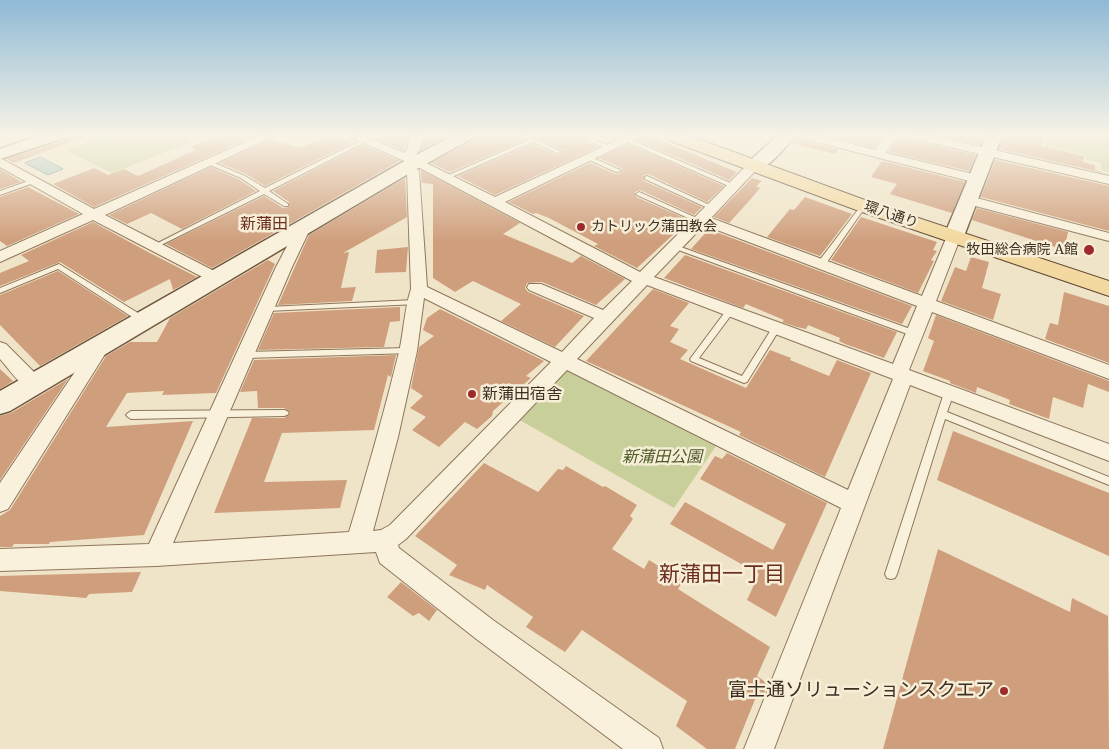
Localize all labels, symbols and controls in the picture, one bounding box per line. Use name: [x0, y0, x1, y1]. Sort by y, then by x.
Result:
street label: 環八通り: [862, 198, 920, 232]
district label: 新蒲田: [240, 214, 288, 234]
place label: カトリック蒲田教会: [591, 219, 717, 235]
marker: カトリック蒲田教会: [575, 221, 587, 233]
place label: 牧田総合病院 A館: [966, 242, 1078, 258]
marker: 牧田総合病院 A館: [1082, 243, 1096, 257]
place label: 新蒲田宿舎: [482, 384, 562, 404]
marker: 新蒲田宿舎: [466, 388, 478, 400]
park label: 新蒲田公園: [622, 447, 702, 467]
district label: 新蒲田一丁目: [659, 562, 785, 588]
place label: 富士通ソリューションスクエア: [728, 680, 994, 702]
marker: 富士通ソリューションスクエア: [998, 685, 1010, 697]

